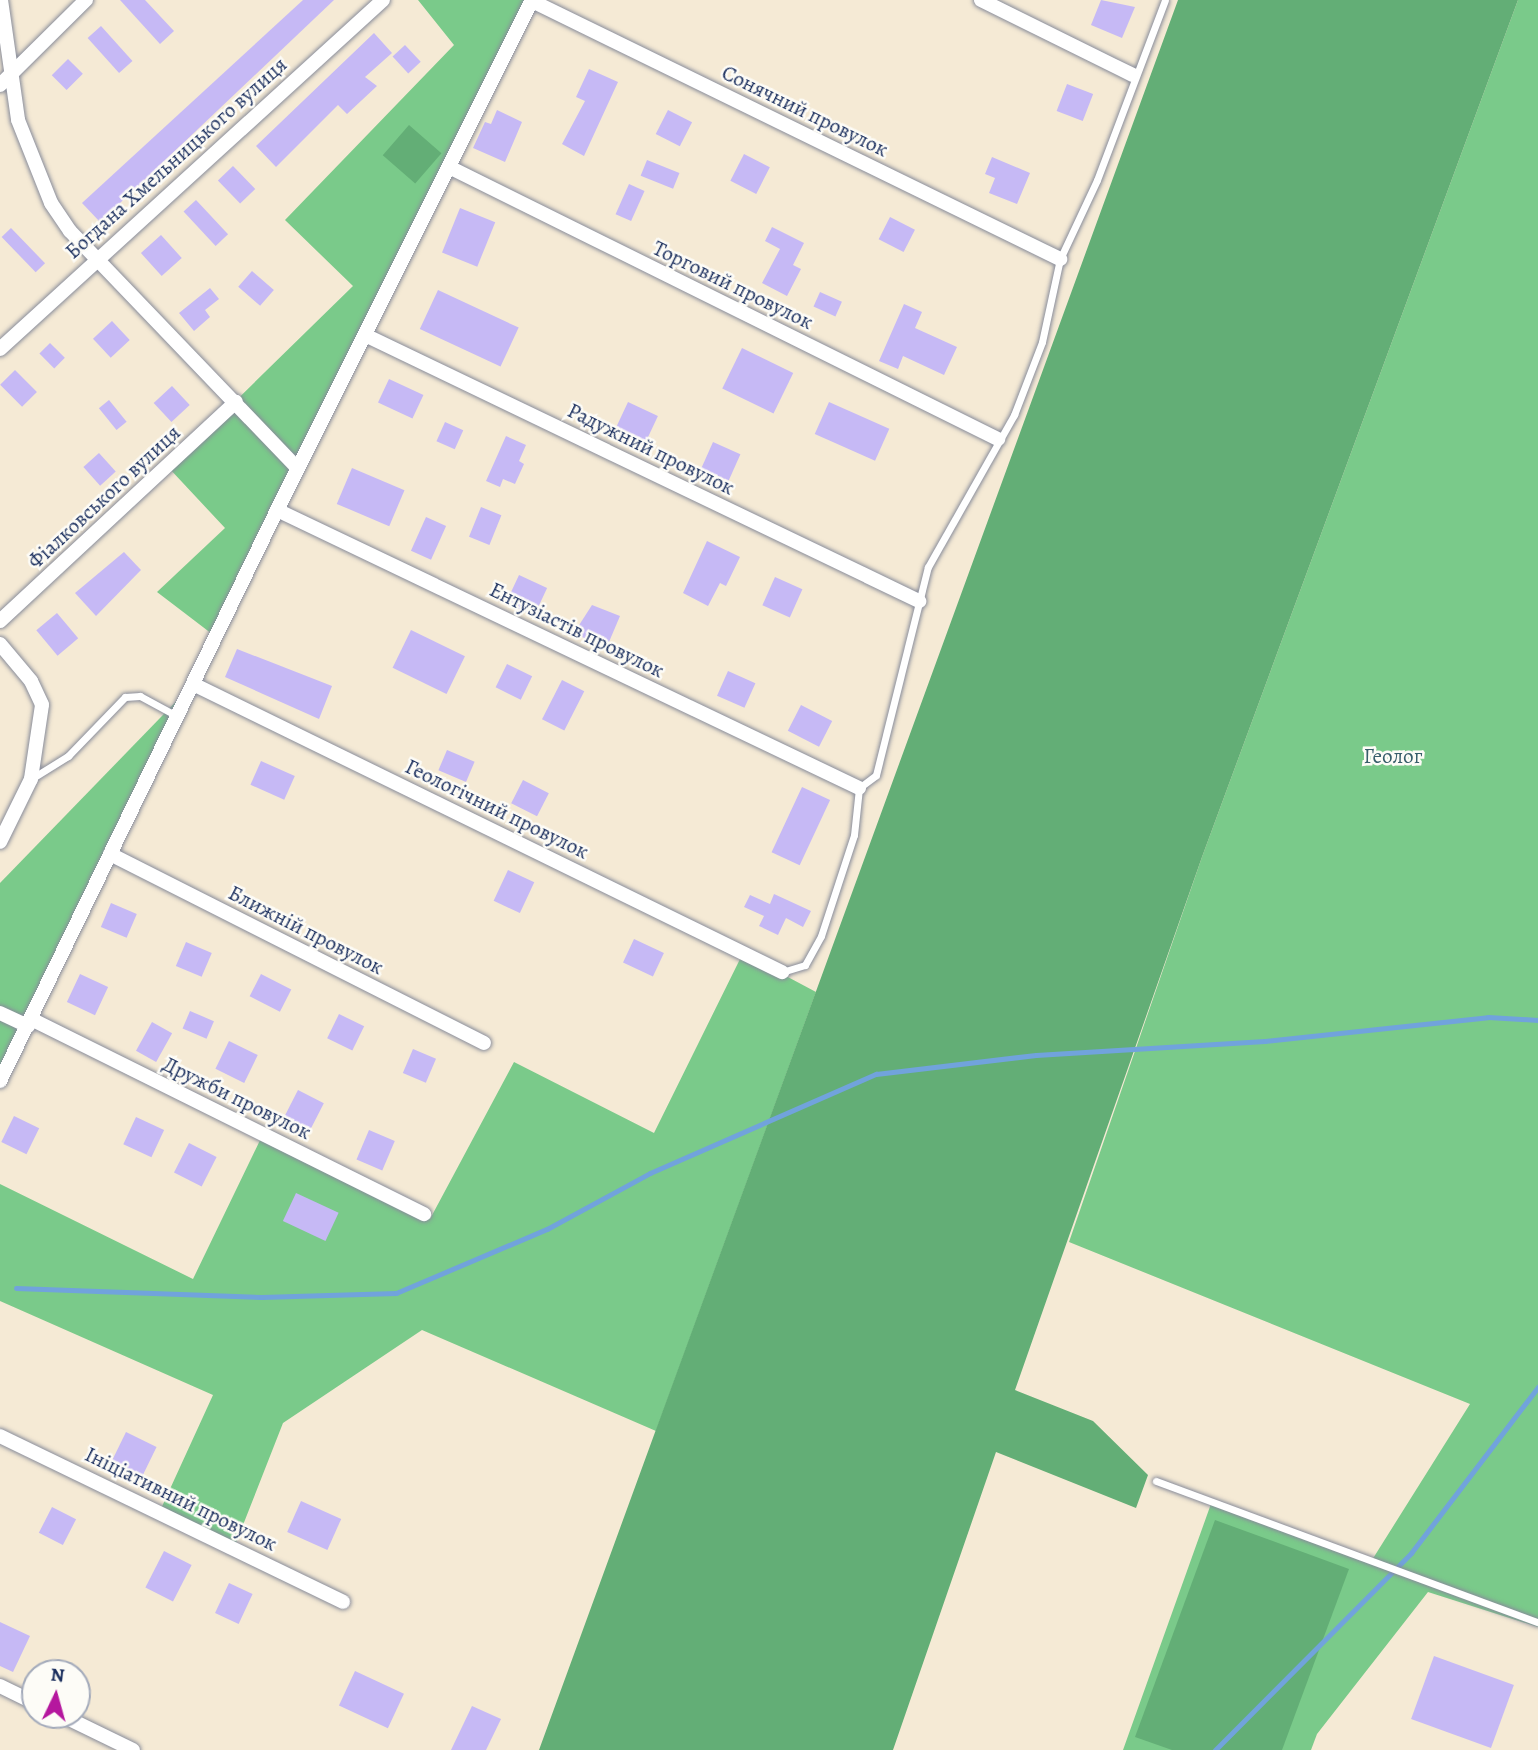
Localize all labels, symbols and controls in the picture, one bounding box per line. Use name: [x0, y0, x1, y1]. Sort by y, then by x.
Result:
street label: Богдана Хмельницького вулиця: [60, 52, 292, 264]
street label: Сонячний провулок: [718, 60, 892, 162]
street label: Торговий провулок: [649, 235, 817, 335]
street label: Радужний провулок: [563, 398, 739, 500]
street label: Фіалковського вулиця: [23, 420, 185, 574]
street label: Ентузіастів провулок: [486, 577, 668, 683]
park label: Геолог: [1364, 743, 1422, 769]
street label: Геологічний провулок: [401, 754, 593, 864]
street label: Ближній провулок: [224, 880, 388, 980]
street label: Дружби провулок: [159, 1051, 315, 1145]
street label: Ініціативний провулок: [81, 1442, 281, 1556]
north arrow: [21, 1659, 91, 1729]
text: N: [50, 1662, 66, 1689]

